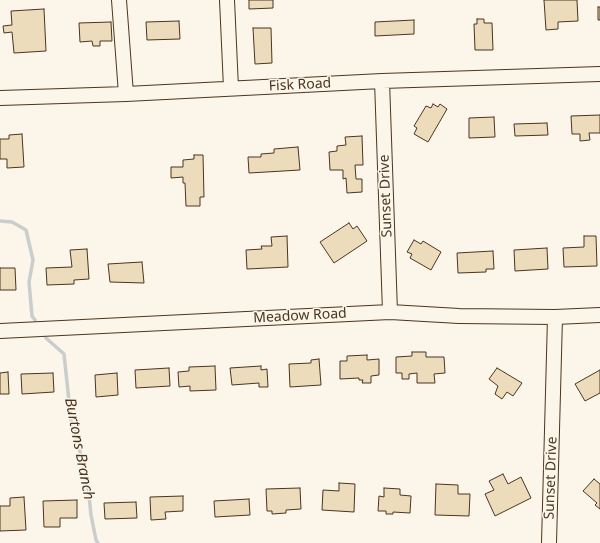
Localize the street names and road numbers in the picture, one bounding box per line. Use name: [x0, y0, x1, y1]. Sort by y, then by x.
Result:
street label: Fisk Road: [268, 75, 332, 95]
street label: Sunset Drive: [376, 154, 396, 238]
street label: Meadow Road: [253, 305, 347, 327]
street label: Sunset Drive: [541, 436, 561, 520]

